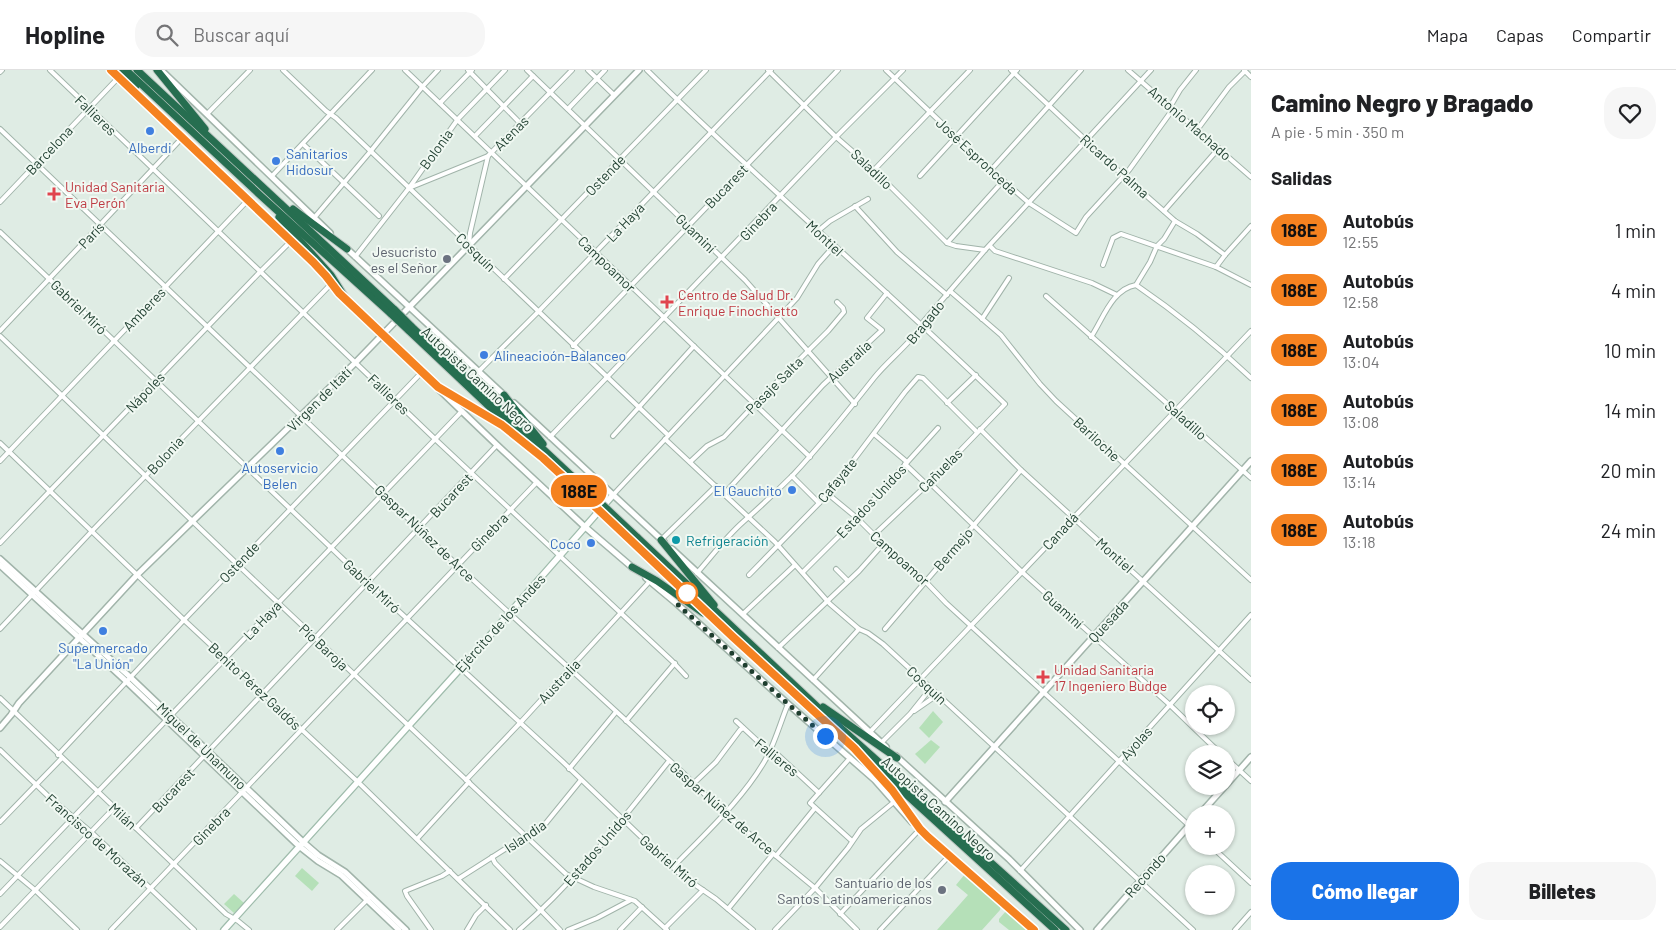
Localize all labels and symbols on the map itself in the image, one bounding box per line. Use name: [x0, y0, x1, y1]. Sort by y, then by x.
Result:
street label: Antonio Machado: [1145, 82, 1235, 164]
street label: Fallieres: [72, 91, 121, 139]
street label: Atenas: [490, 112, 532, 154]
street label: José Espronceda: [933, 114, 1021, 198]
street label: Barcelona: [22, 122, 76, 178]
marker: Alberdi: [144, 125, 156, 137]
street label: Bolonia: [416, 126, 456, 172]
street label: Ricardo Palma: [1077, 131, 1153, 201]
place label: Alberdi: [129, 139, 171, 156]
place label: Sanitarios Hidosur: [286, 145, 348, 178]
street label: Saladillo: [848, 145, 896, 193]
street label: Ostende: [581, 151, 629, 199]
marker: Sanitarios Hidosur: [270, 155, 282, 167]
street label: Bucarest: [701, 160, 751, 212]
place label: Unidad Sanitaria Eva Perón: [65, 178, 165, 211]
marker: Unidad Sanitaria Eva Perón: [47, 187, 61, 201]
street label: Ginebra: [736, 198, 780, 244]
street label: La Haya: [602, 199, 648, 245]
street label: Guaminí: [673, 210, 720, 256]
street label: Montiel: [803, 217, 847, 259]
street label: París: [74, 218, 108, 252]
street label: Cosquín: [453, 229, 499, 275]
street label: Campoamor: [575, 232, 639, 296]
place label: Jesucristo es el Señor: [371, 243, 437, 276]
marker: Jesucristo es el Señor: [441, 253, 453, 265]
street label: Gabriel Miró: [47, 276, 111, 338]
street label: Amberes: [119, 283, 169, 334]
place label: Centro de Salud Dr. Enrique Finochietto: [678, 286, 798, 319]
marker: Centro de Salud Dr. Enrique Finochietto: [660, 295, 674, 309]
street label: Bragado: [902, 297, 948, 347]
street label: Autopista Camino Negro: [418, 323, 538, 435]
street label: Australia: [823, 336, 875, 386]
place label: Alineacioón-Balanceo: [494, 347, 626, 364]
marker: Alineacioón-Balanceo: [478, 349, 490, 361]
street label: Pasaje Salta: [742, 353, 806, 417]
street label: Virgen de Itatí: [283, 363, 355, 435]
street label: Nápoles: [122, 368, 168, 416]
street label: Fallieres: [365, 370, 414, 418]
street label: Saladillo: [1161, 397, 1211, 443]
street label: Bariloche: [1070, 413, 1124, 465]
street label: Bolonia: [143, 433, 187, 477]
street label: Cañuelas: [914, 444, 966, 496]
marker: Autoservicio Belen: [274, 445, 286, 457]
street label: Cafayate: [814, 454, 860, 506]
place label: Autoservicio Belen: [242, 459, 318, 492]
street label: Estados Unidos: [833, 460, 910, 541]
street label: Bucarest: [426, 469, 476, 521]
line badge: 188E: [544, 475, 614, 507]
street label: Gaspar Núñez de Arce: [372, 481, 478, 585]
place label: El Gauchito: [713, 482, 782, 499]
marker: El Gauchito: [786, 484, 798, 496]
street label: Ginebra: [467, 509, 511, 555]
street label: Canadá: [1038, 509, 1082, 553]
street label: Bermejo: [930, 524, 976, 574]
street label: Campoamor: [867, 527, 933, 589]
place label: Refrigeración: [686, 532, 769, 549]
marker: Refrigeración: [670, 534, 682, 546]
street label: Montiel: [1093, 534, 1137, 576]
place label: Coco: [550, 535, 581, 552]
marker: Coco: [585, 537, 597, 549]
street label: Ostende: [215, 538, 263, 586]
street label: Gabriel Miró: [340, 555, 404, 617]
street label: Ejército de los Andes: [451, 570, 549, 676]
unlabelled marker: [676, 582, 698, 604]
street label: Guaminí: [1039, 586, 1087, 632]
street label: Quesada: [1084, 596, 1132, 646]
street label: La Haya: [239, 597, 285, 643]
street label: Pío Baroja: [296, 620, 352, 674]
marker: Supermercado "La Unión": [97, 625, 109, 637]
place label: Supermercado "La Unión": [58, 639, 148, 672]
street label: Benito Pérez Galdós: [205, 639, 305, 733]
street label: Australia: [534, 655, 584, 707]
place label: Unidad Sanitaria 17 Ingeniero Budge: [1054, 661, 1167, 694]
street label: Cosquín: [903, 662, 951, 708]
marker: Unidad Sanitaria 17 Ingeniero Budge: [1036, 670, 1050, 684]
street label: Miguel de Unamuno: [154, 699, 250, 793]
street label: Ayolas: [1117, 723, 1156, 763]
your location: [813, 724, 838, 749]
street label: Fallieres: [752, 734, 802, 780]
street label: Autopista Camino Negro: [879, 752, 999, 864]
street label: Gaspar Núñez de Arce: [666, 758, 778, 858]
street label: Bucarest: [148, 764, 198, 816]
street label: Francisco de Morazán: [42, 790, 152, 890]
street label: Milán: [106, 799, 140, 833]
street label: Ginebra: [189, 803, 233, 849]
street label: Estados Unidos: [560, 807, 635, 889]
street label: Islandia: [501, 816, 549, 856]
street label: Gabriel Miró: [636, 831, 702, 891]
street label: Recondo: [1121, 849, 1169, 901]
place label: Santuario de los Santos Latinoamericanos: [777, 874, 932, 907]
marker: Santuario de los Santos Latinoamericanos: [936, 884, 948, 896]

